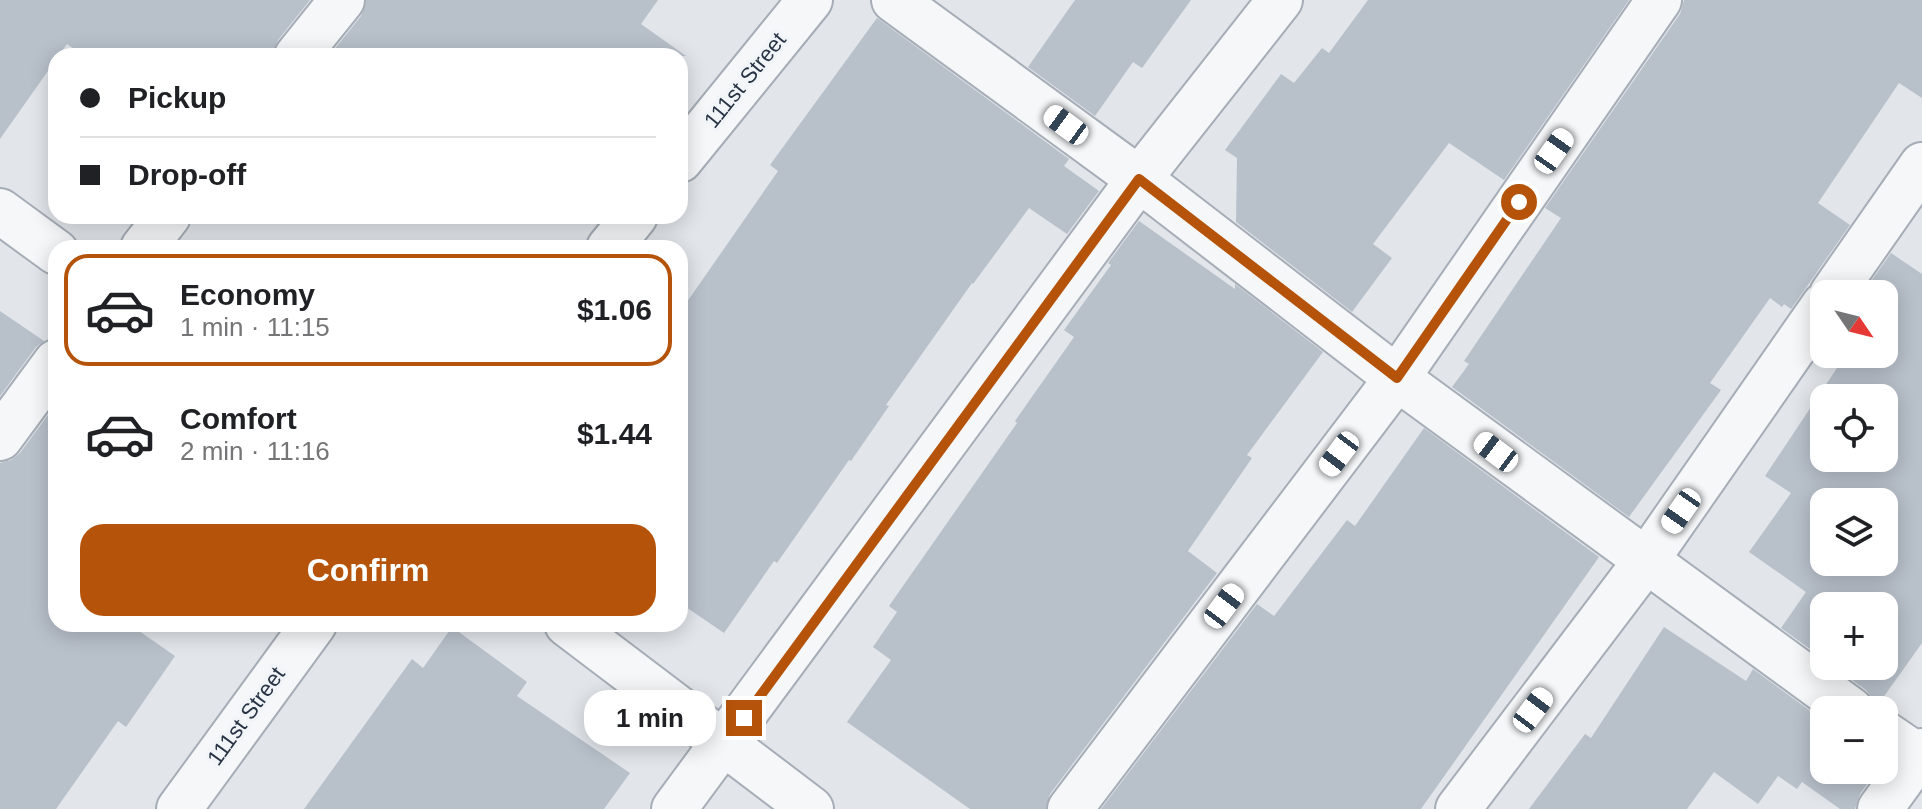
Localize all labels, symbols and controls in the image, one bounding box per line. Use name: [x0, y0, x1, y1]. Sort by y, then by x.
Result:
street label: 111st Street: [699, 27, 791, 133]
text: Pickup: [128, 81, 226, 114]
car: [1040, 101, 1092, 149]
car: [1530, 124, 1578, 178]
text: Drop-off: [128, 158, 246, 191]
route start: [1501, 184, 1537, 220]
icon: car: [84, 274, 156, 346]
text: Economy: [180, 278, 315, 311]
north arrow: [1810, 280, 1898, 368]
map controls: [1810, 280, 1898, 784]
text: $1.06: [577, 293, 652, 326]
text: 1 min · 11:15: [180, 312, 330, 342]
button: locate: [1810, 384, 1898, 472]
icon: car: [84, 398, 156, 470]
text: Comfort: [180, 402, 297, 435]
text: $1.44: [577, 417, 652, 450]
car: [1315, 428, 1363, 480]
car: [1470, 428, 1522, 476]
text: 2 min · 11:16: [180, 436, 330, 466]
car: [1657, 484, 1705, 538]
button: layers: [1810, 488, 1898, 576]
button: Confirm: [80, 524, 656, 616]
car: [1200, 580, 1248, 632]
button: +: [1810, 592, 1898, 680]
street label: 111st Street: [202, 662, 290, 770]
car: [1509, 684, 1557, 736]
callout: 1 min: [584, 690, 716, 746]
button: −: [1810, 696, 1898, 784]
route end: [726, 700, 762, 736]
text: 1 min: [616, 703, 684, 733]

